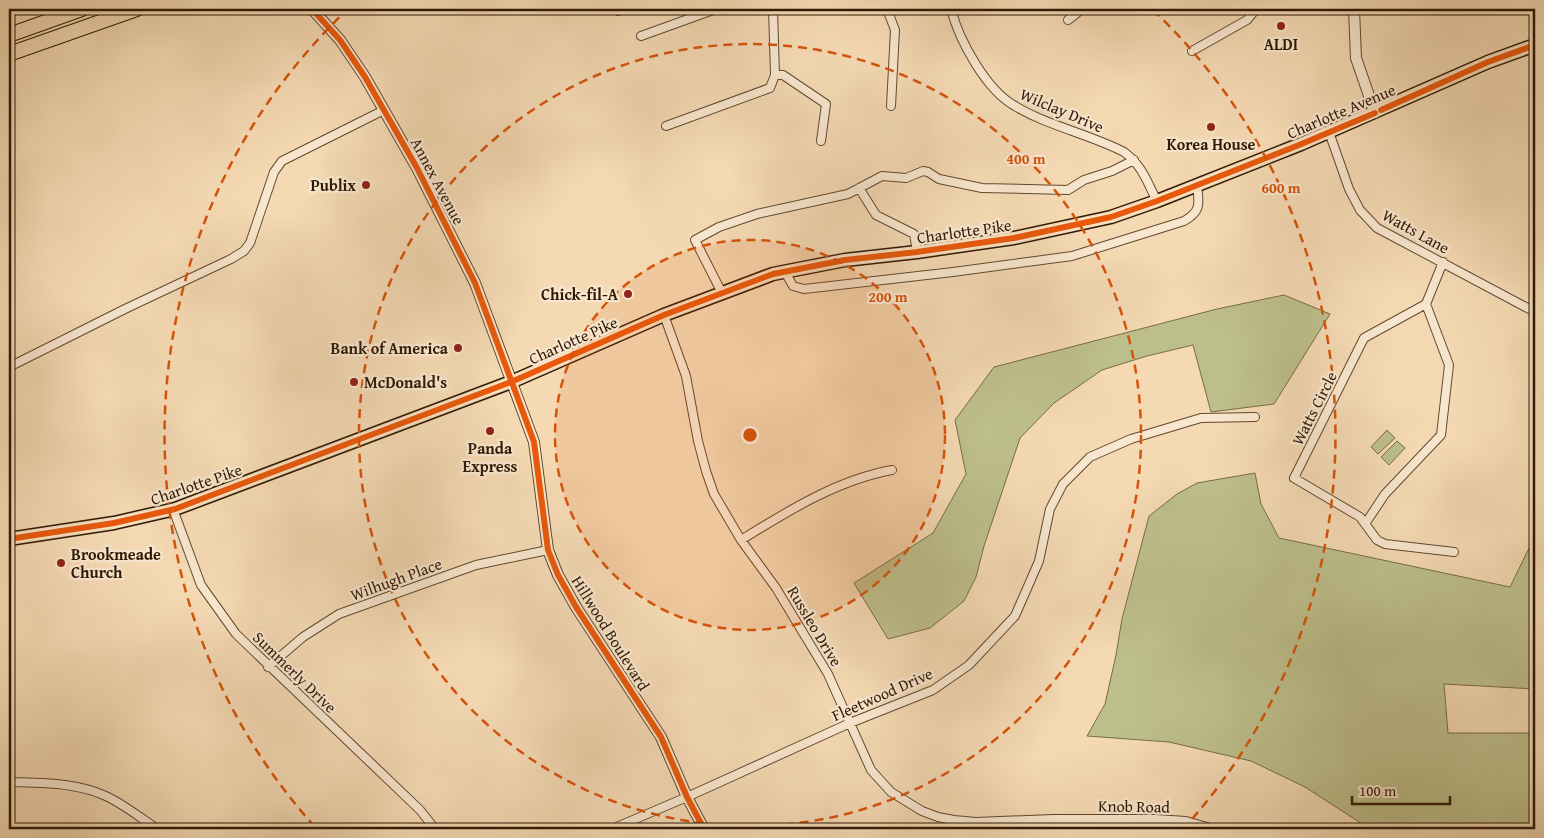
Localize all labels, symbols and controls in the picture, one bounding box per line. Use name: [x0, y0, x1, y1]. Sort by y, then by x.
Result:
marker: ALDI: [1275, 20, 1287, 32]
place label: ALDI: [1264, 32, 1298, 56]
street label: Charlotte Avenue: [1283, 77, 1399, 145]
street label: Wilclay Drive: [1016, 82, 1108, 138]
marker: Korea House: [1205, 121, 1217, 133]
place label: Korea House: [1167, 132, 1256, 156]
street label: Annex Avenue: [405, 133, 471, 229]
text: 400 m: [1006, 148, 1046, 169]
place label: Publix: [310, 173, 357, 197]
text: 600 m: [1261, 177, 1301, 198]
marker: Publix: [360, 179, 372, 191]
street label: Watts Lane: [1378, 203, 1454, 259]
street label: Charlotte Pike: [915, 212, 1013, 250]
place label: Chick-fil-A: [541, 282, 619, 306]
text: 200 m: [868, 286, 908, 307]
marker: Chick-fil-A: [622, 288, 634, 300]
street label: Charlotte Pike: [525, 310, 621, 370]
place label: Bank of America: [331, 336, 449, 360]
marker: Bank of America: [452, 342, 464, 354]
street label: Watts Circle: [1285, 367, 1343, 449]
place label: McDonald's: [364, 370, 447, 394]
marker: McDonald's: [348, 376, 360, 388]
marker: Panda Express: [484, 425, 496, 437]
centre of rings: [741, 426, 759, 444]
place label: Panda Express: [463, 436, 518, 478]
street label: Charlotte Pike: [147, 457, 245, 511]
place label: Brookmeade Church: [71, 542, 161, 584]
street label: Wilhugh Place: [347, 551, 445, 607]
marker: Brookmeade Church: [55, 557, 67, 569]
street label: Hillwood Boulevard: [566, 571, 656, 696]
street label: Russleo Drive: [781, 581, 849, 671]
street label: Summerly Drive: [248, 626, 342, 718]
street label: Fleetwood Drive: [828, 661, 936, 727]
scale bar: [1352, 773, 1449, 805]
text: 100 m: [1359, 780, 1397, 801]
street label: Knob Road: [1098, 793, 1171, 819]

